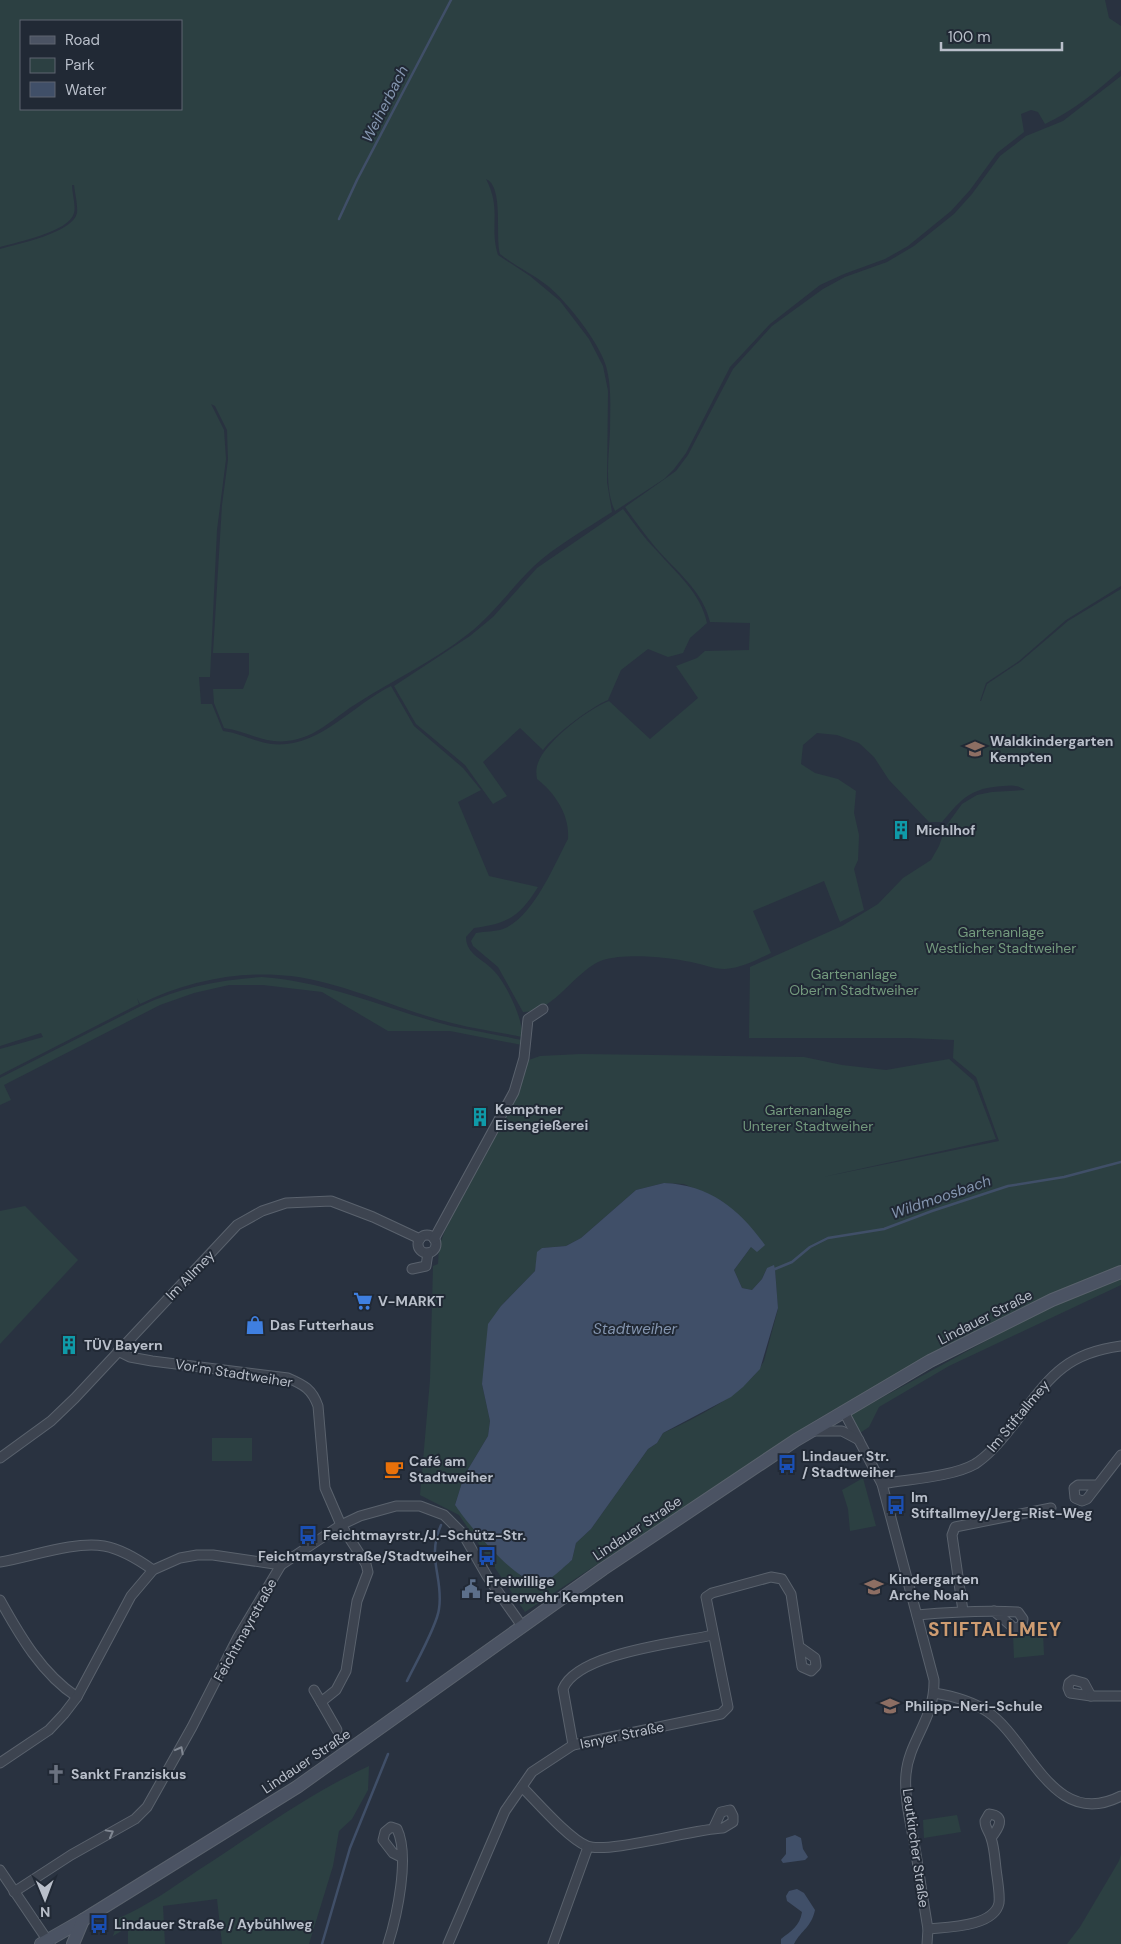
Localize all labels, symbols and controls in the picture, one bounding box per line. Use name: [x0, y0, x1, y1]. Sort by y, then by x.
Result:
legend: [20, 20, 182, 110]
scale bar: [941, 20, 1062, 52]
text: 100 m: [948, 27, 991, 47]
text: Road: [65, 30, 100, 50]
text: Park: [65, 55, 95, 75]
water label: Weiherbach: [357, 62, 413, 146]
text: Water: [65, 80, 107, 100]
place label: Waldkindergarten Kempten: [990, 732, 1113, 766]
school or university icon: Waldkindergarten Kempten: [964, 738, 986, 760]
building icon: Michlhof: [890, 819, 912, 841]
place label: Michlhof: [916, 821, 976, 839]
park label: Gartenanlage Westlicher Stadtweiher: [926, 923, 1076, 957]
park label: Gartenanlage Ober'm Stadtweiher: [789, 965, 919, 999]
place label: Kemptner Eisengießerei: [495, 1100, 588, 1134]
park label: Gartenanlage Unterer Stadtweiher: [743, 1101, 873, 1135]
building icon: Kemptner Eisengießerei: [469, 1106, 491, 1128]
water label: Wildmoosbach: [888, 1170, 994, 1223]
street label: Im Allmey: [162, 1246, 218, 1304]
street label: Lindauer Straße: [935, 1285, 1035, 1349]
supermarket icon: V-MARKT: [352, 1290, 374, 1312]
place label: V-MARKT: [378, 1292, 444, 1310]
shop icon: Das Futterhaus: [244, 1314, 266, 1336]
place label: Das Futterhaus: [270, 1316, 374, 1334]
water label: Stadtweiher: [593, 1319, 678, 1339]
building icon: TÜV Bayern: [58, 1334, 80, 1356]
place label: TÜV Bayern: [84, 1336, 163, 1354]
street label: Vor'm Stadtweiher: [174, 1355, 294, 1391]
street label: Im Stiftallmey: [983, 1376, 1053, 1456]
place label: Lindauer Str. / Stadtweiher: [802, 1447, 896, 1481]
place label: Café am Stadtweiher: [409, 1452, 494, 1486]
bus stop icon: Lindauer Str. / Stadtweiher: [776, 1453, 798, 1475]
cafe icon: Café am Stadtweiher: [383, 1458, 405, 1480]
place label: Im Stiftallmey/Jerg-Rist-Weg: [911, 1488, 1092, 1522]
street label: Lindauer Straße: [589, 1492, 685, 1564]
bus stop icon: Im Stiftallmey/Jerg-Rist-Weg: [885, 1494, 907, 1516]
bus stop icon: Feichtmayrstr./J.-Schütz-Str.: [297, 1524, 319, 1546]
place label: Feichtmayrstr./J.-Schütz-Str.: [323, 1526, 526, 1544]
bus stop icon: Feichtmayrstraße/Stadtweiher: [476, 1545, 498, 1567]
place label: Feichtmayrstraße/Stadtweiher: [258, 1547, 472, 1565]
place label: Kindergarten Arche Noah: [889, 1570, 979, 1604]
place label: Freiwillige Feuerwehr Kempten: [486, 1572, 624, 1606]
street label: Feichtmayrstraße: [209, 1575, 281, 1685]
school or university icon: Kindergarten Arche Noah: [863, 1576, 885, 1598]
public building icon: Freiwillige Feuerwehr Kempten: [460, 1578, 482, 1600]
district label: STIFTALLMEY: [928, 1617, 1062, 1642]
school or university icon: Philipp-Neri-Schule: [879, 1695, 901, 1717]
place label: Philipp-Neri-Schule: [905, 1697, 1043, 1715]
street label: Isnyer Straße: [578, 1717, 666, 1753]
street label: Lindauer Straße: [258, 1725, 354, 1797]
one-way arrow: [174, 1746, 184, 1755]
church icon: Sankt Franziskus: [45, 1763, 67, 1785]
place label: Sankt Franziskus: [71, 1765, 186, 1783]
street label: Leutkircher Straße: [899, 1787, 933, 1909]
one-way arrow: [105, 1829, 114, 1839]
north arrow: [20, 1874, 70, 1924]
text: N: [40, 1903, 50, 1921]
bus stop icon: Lindauer Straße / Aybühlweg: [88, 1913, 110, 1935]
place label: Lindauer Straße / Aybühlweg: [114, 1915, 313, 1933]

